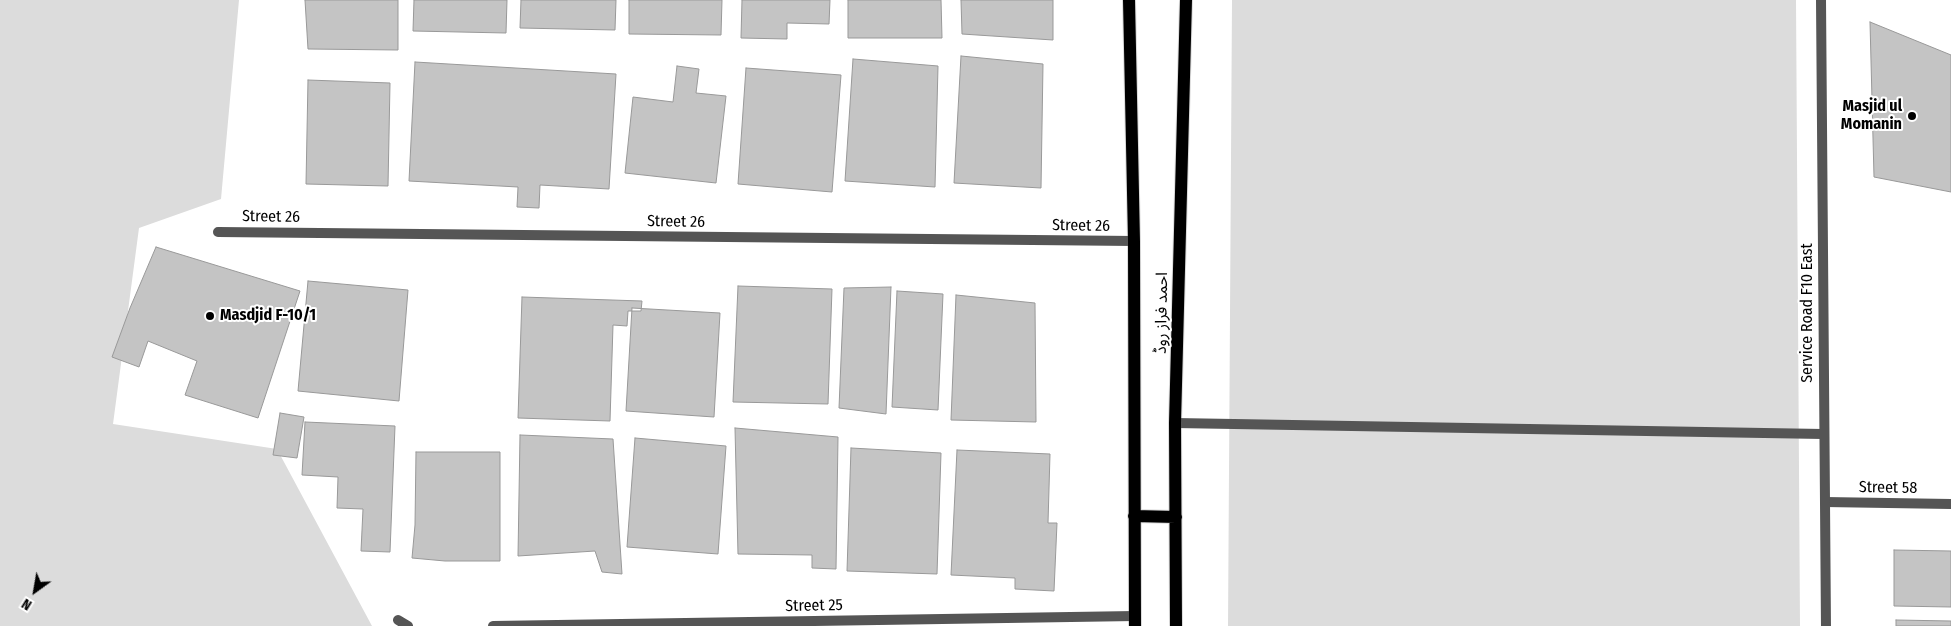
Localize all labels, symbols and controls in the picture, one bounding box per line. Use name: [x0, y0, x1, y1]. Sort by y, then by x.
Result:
place label: Masjid ul Momanin: [1841, 97, 1902, 135]
marker: Masjid ul Momanin: [1906, 110, 1918, 122]
street label: Street 26: [242, 207, 300, 227]
street label: Street 26: [647, 212, 705, 232]
street label: Street 26: [1052, 216, 1110, 236]
street label: Service Road F10 East: [1798, 243, 1818, 383]
street label: احمد فراز روڈ: [1152, 272, 1172, 354]
place label: Masdjid F-10/1: [220, 306, 316, 326]
marker: Masdjid F-10/1: [204, 310, 216, 322]
street label: Street 58: [1859, 478, 1917, 498]
north arrow: [10, 566, 60, 616]
text: N: [19, 595, 35, 614]
street label: Street 25: [785, 596, 843, 616]

